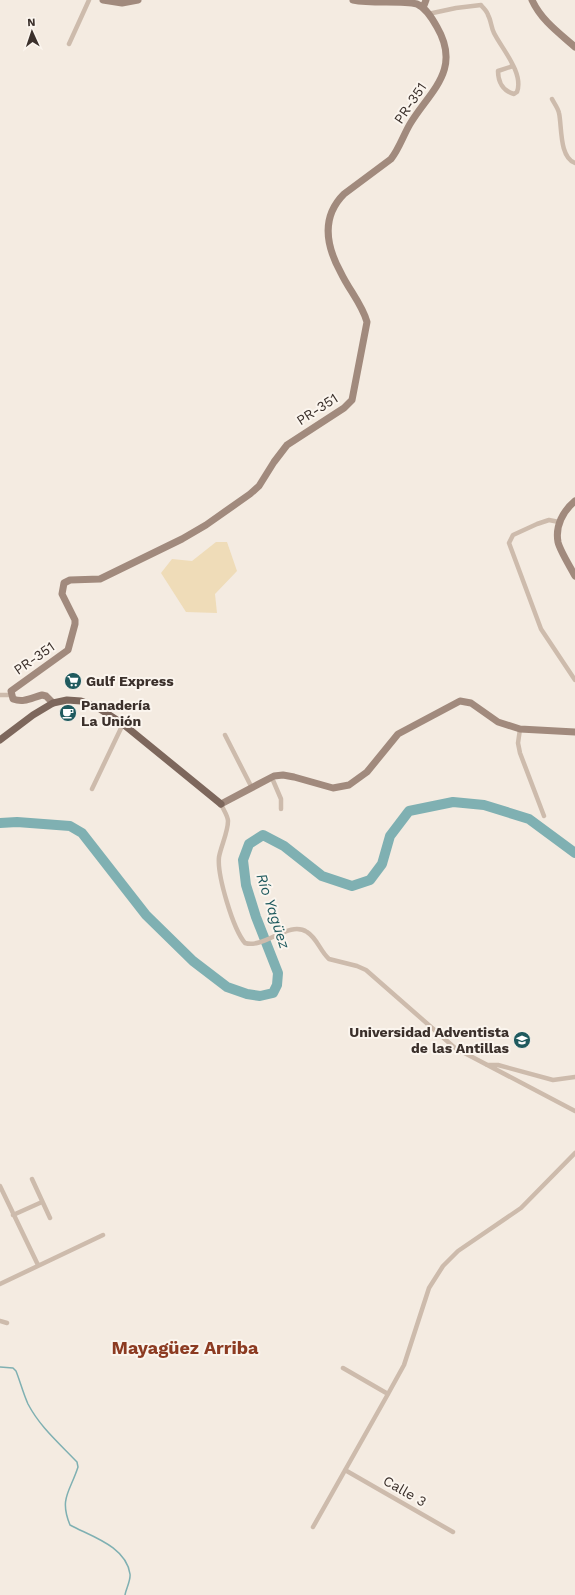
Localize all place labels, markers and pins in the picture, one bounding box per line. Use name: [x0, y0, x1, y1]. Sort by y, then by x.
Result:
supermarket icon: Gulf Express: [63, 671, 83, 691]
place label: Gulf Express: [86, 673, 174, 689]
place label: Panadería La Unión: [81, 697, 151, 729]
cafe icon: Panadería La Unión: [58, 703, 78, 723]
place label: Universidad Adventista de las Antillas: [349, 1024, 510, 1056]
school or university icon: Universidad Adventista de las Antillas: [512, 1030, 532, 1050]

